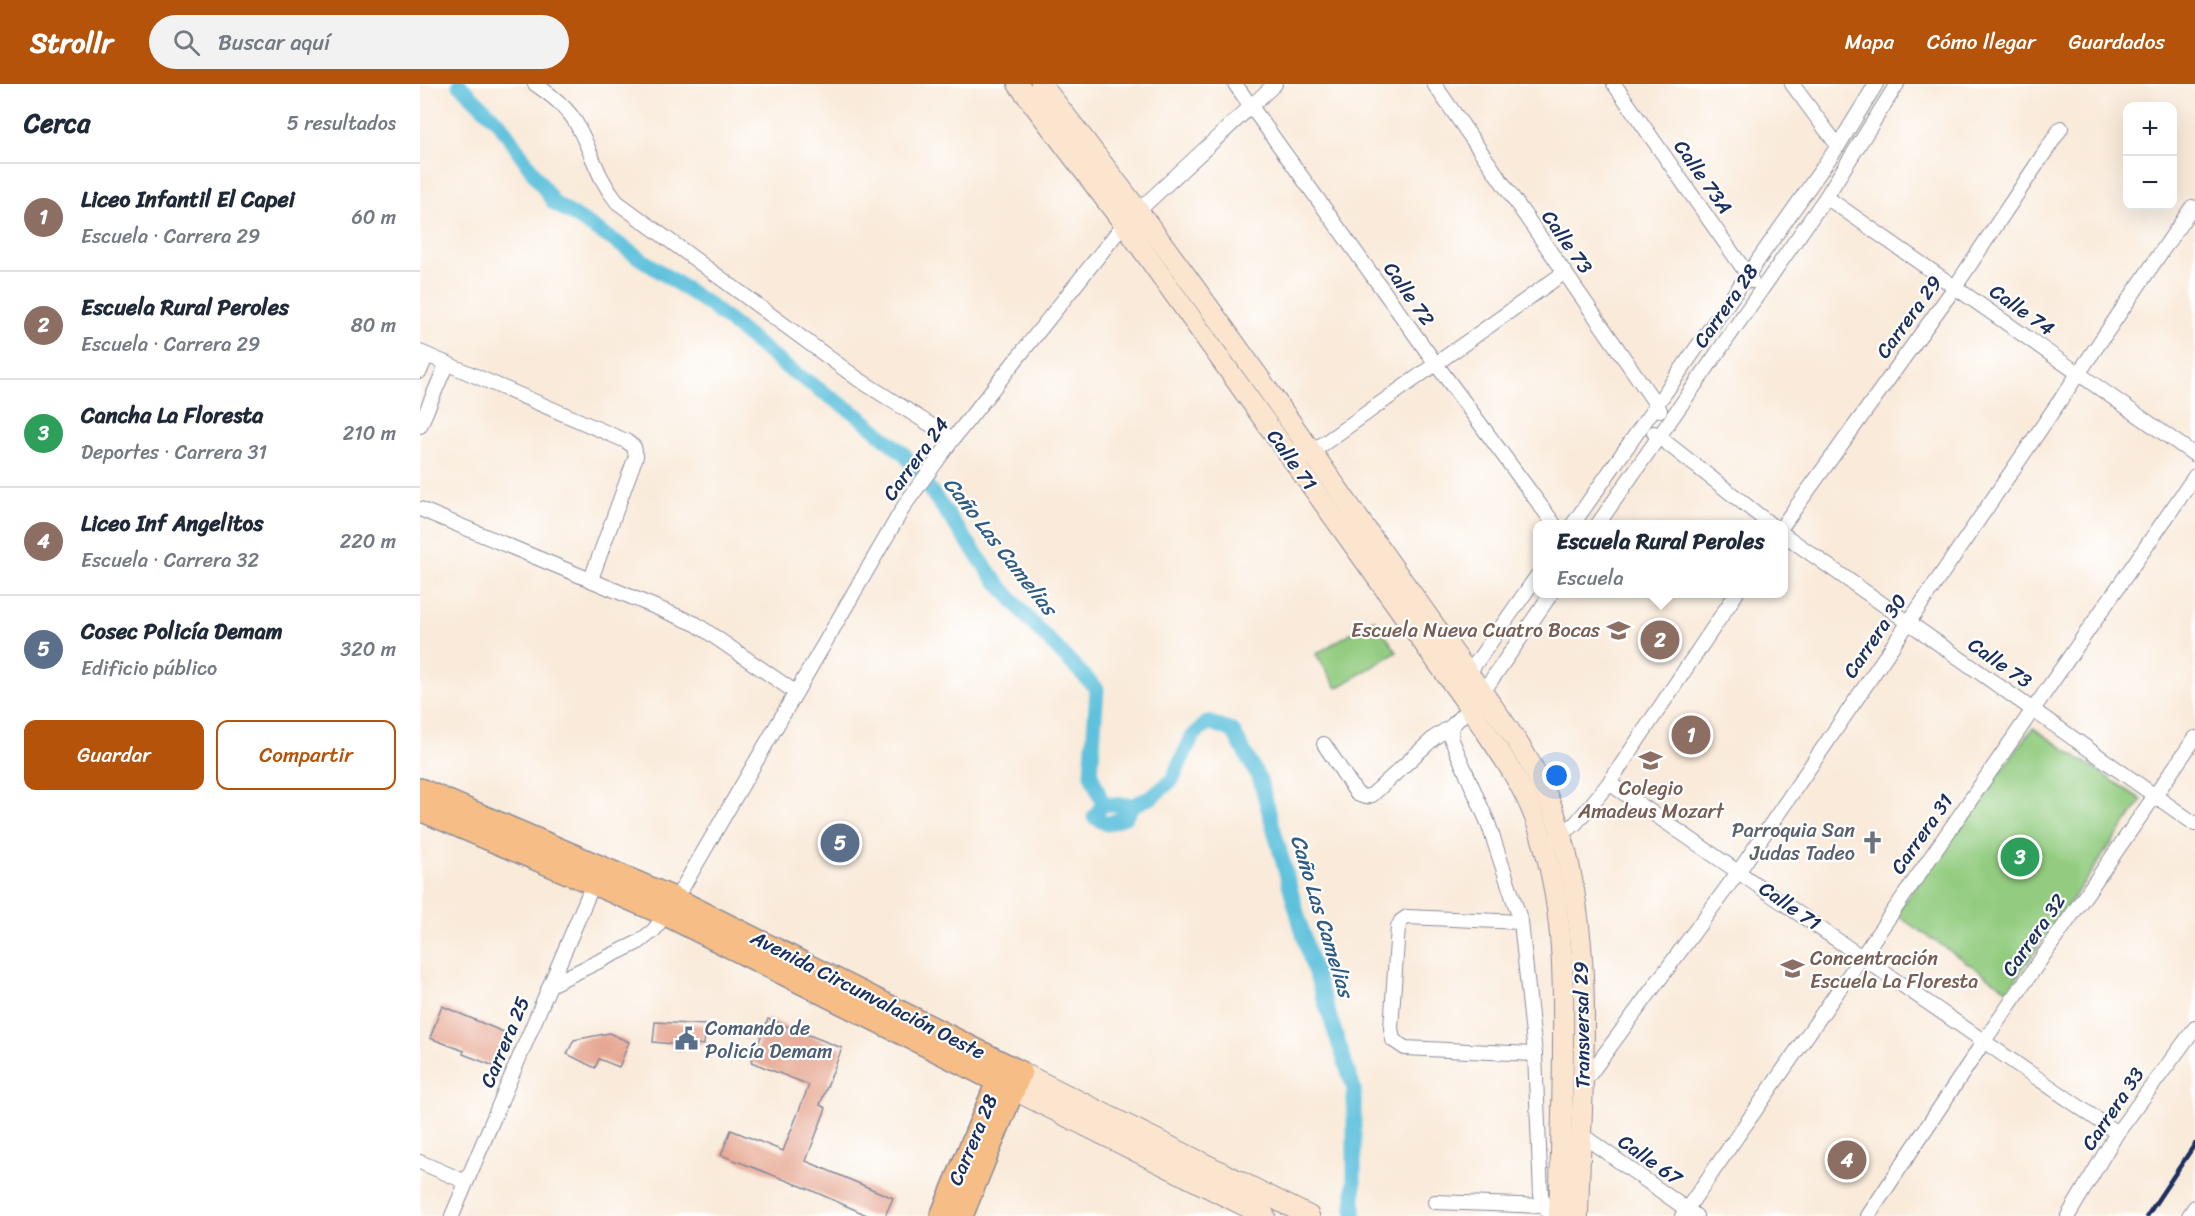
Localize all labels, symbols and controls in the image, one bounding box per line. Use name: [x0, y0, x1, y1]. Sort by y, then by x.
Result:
search box: [149, 15, 569, 69]
text: Strollr: [30, 18, 113, 67]
text: Buscar aquí: [218, 23, 330, 62]
text: Mapa: [1845, 23, 1894, 61]
text: Cómo llegar: [1927, 23, 2036, 61]
text: Guardados: [2069, 23, 2165, 61]
icon: search: [170, 26, 203, 59]
text: Cerca: [24, 100, 90, 146]
map controls: [2123, 102, 2177, 210]
button: +: [2123, 102, 2177, 156]
text: 5 resultados: [287, 106, 396, 141]
street label: Calle 73A: [1664, 132, 1742, 222]
button: −: [2123, 156, 2177, 210]
text: Liceo Infantil El Capei: [81, 180, 295, 219]
text: 1: [39, 200, 48, 235]
text: 60 m: [351, 200, 396, 235]
street label: Calle 73: [1532, 203, 1602, 281]
text: Escuela · Carrera 29: [81, 219, 260, 254]
street label: Calle 72: [1374, 254, 1444, 334]
street label: Carrera 28: [1684, 257, 1768, 355]
street label: Carrera 29: [1866, 268, 1952, 366]
street label: Calle 74: [1982, 275, 2062, 345]
text: Escuela Rural Peroles: [81, 288, 289, 327]
text: 2: [38, 308, 49, 343]
text: 80 m: [351, 308, 396, 343]
text: Escuela · Carrera 29: [81, 327, 260, 362]
text: Cancha La Floresta: [81, 396, 263, 435]
street label: Carrera 24: [873, 410, 959, 508]
text: 3: [38, 416, 49, 451]
text: 210 m: [343, 416, 396, 451]
street label: Calle 71: [1257, 422, 1327, 498]
text: Deportes · Carrera 31: [81, 435, 267, 470]
water label: Caño Las Camelias: [933, 468, 1069, 627]
text: Liceo Inf Angelitos: [81, 504, 264, 543]
popup: [1533, 520, 1788, 598]
text: Escuela Rural Peroles: [1556, 522, 1765, 561]
text: 4: [37, 524, 50, 559]
text: 220 m: [340, 524, 396, 559]
text: Escuela · Carrera 32: [81, 543, 259, 578]
text: Escuela: [1556, 561, 1624, 596]
street label: Carrera 30: [1834, 586, 1916, 686]
text: Cosec Policía Demam: [81, 612, 283, 651]
place label: Escuela Nueva Cuatro Bocas: [1351, 613, 1601, 648]
school or university icon: Escuela Nueva Cuatro Bocas: [1605, 617, 1631, 643]
pin: 2: [1640, 618, 1680, 662]
street label: Calle 73: [1961, 628, 2039, 698]
text: 5: [37, 632, 50, 667]
text: 320 m: [340, 632, 396, 667]
text: Edificio público: [81, 651, 217, 686]
pin: 1: [1672, 712, 1710, 758]
button: Guardar: [24, 720, 204, 790]
button: Compartir: [216, 720, 396, 790]
school or university icon: Colegio Amadeus Mozart: [1638, 747, 1664, 773]
your location: [1542, 761, 1571, 790]
place label: Colegio Amadeus Mozart: [1577, 771, 1725, 829]
street label: Carrera 31: [1881, 786, 1963, 882]
place label: Parroquia San Judas Tadeo: [1732, 813, 1855, 871]
pin: 5: [820, 820, 860, 866]
church icon: Parroquia San Judas Tadeo: [1860, 829, 1886, 855]
water label: Caño Las Camelias: [1279, 830, 1366, 1005]
pin: 3: [2000, 834, 2040, 880]
street label: Calle 71: [1752, 872, 1828, 940]
street label: Carrera 32: [1992, 886, 2076, 984]
street label: Avenida Circunvalación Oeste: [744, 920, 992, 1069]
place label: Concentración Escuela La Floresta: [1810, 941, 1978, 999]
school or university icon: Concentración Escuela La Floresta: [1779, 956, 1805, 982]
street label: Transversal 29: [1563, 961, 1601, 1089]
street label: Carrera 25: [470, 991, 540, 1093]
place label: Comando de Policía Demam: [705, 1011, 832, 1069]
public building icon: Comando de Policía Demam: [674, 1026, 700, 1052]
street label: Carrera 33: [2072, 1060, 2154, 1158]
street label: Carrera 28: [938, 1089, 1008, 1191]
street label: Calle 67: [1610, 1125, 1691, 1196]
pin: 4: [1828, 1138, 1866, 1182]

